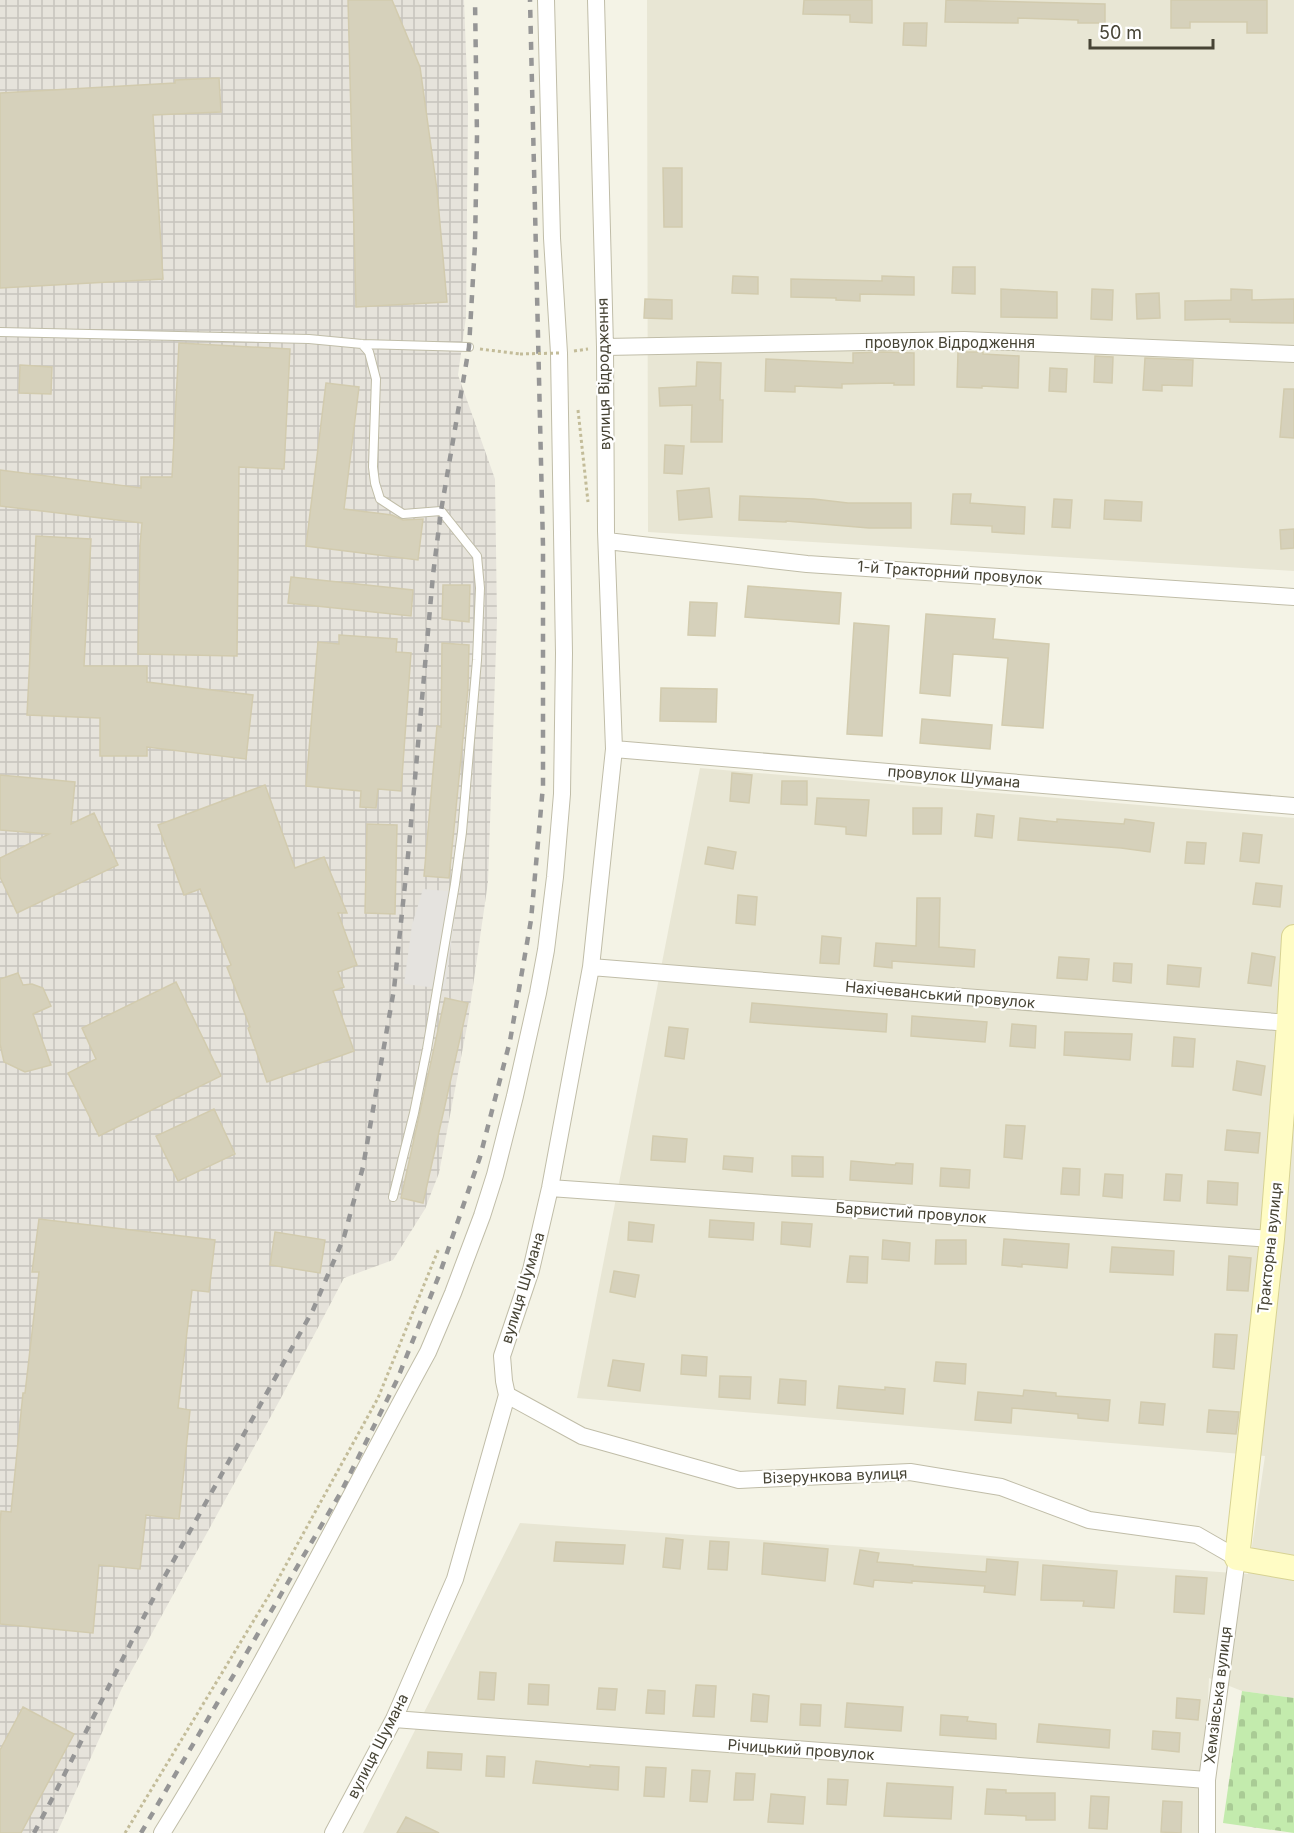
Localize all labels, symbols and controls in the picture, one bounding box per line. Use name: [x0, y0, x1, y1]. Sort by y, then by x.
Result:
scale bar: [1090, 12, 1213, 50]
text: 50 m: [1099, 22, 1142, 43]
street label: вулиця Відродження: [593, 298, 614, 450]
street label: провулок Відродження: [865, 333, 1035, 352]
street label: 1-й Тракторний провулок: [857, 557, 1043, 588]
street label: провулок Шумана: [887, 761, 1021, 792]
street label: Нахічеванський провулок: [844, 977, 1036, 1012]
street label: Тракторна вулиця: [1253, 1181, 1286, 1315]
street label: Барвистий провулок: [835, 1198, 987, 1227]
street label: вулиця Шумана: [497, 1230, 548, 1346]
street label: Візерункова вулиця: [762, 1463, 908, 1488]
street label: Хемзівська вулиця: [1200, 1625, 1235, 1765]
street label: вулиця Шумана: [343, 1690, 412, 1801]
street label: Річицький провулок: [727, 1735, 875, 1764]

